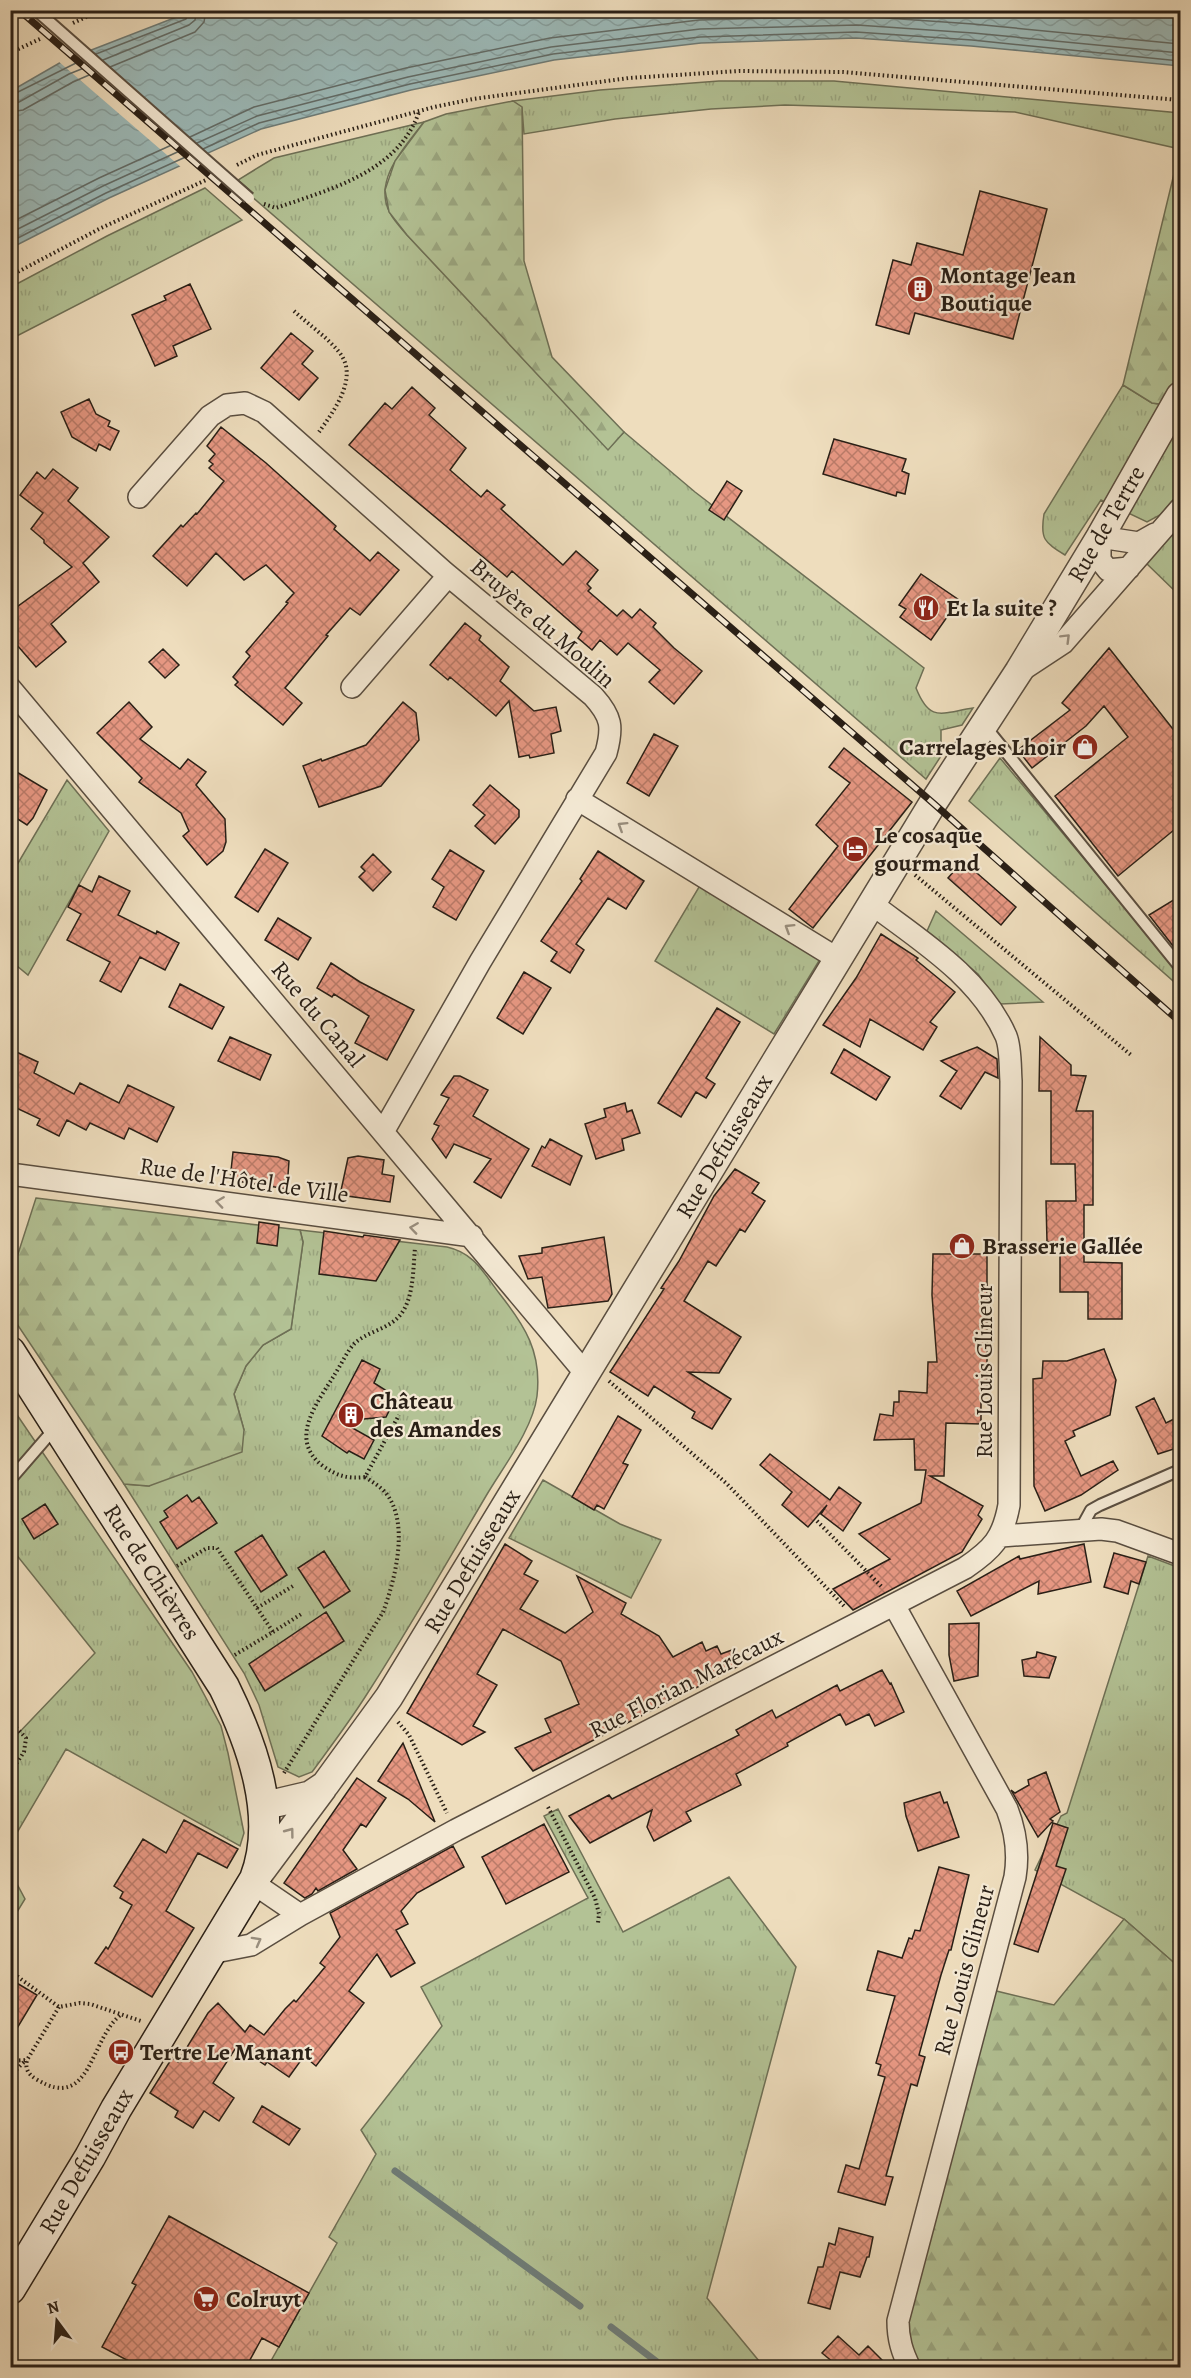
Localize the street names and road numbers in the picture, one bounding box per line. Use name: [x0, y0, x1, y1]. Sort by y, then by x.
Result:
street label: Rue de Tertre: [1060, 460, 1152, 588]
street label: Bruyère du Moulin: [463, 551, 623, 695]
street label: Rue du Canal: [264, 954, 372, 1074]
street label: Rue Defuisseaux: [668, 1067, 780, 1224]
street label: Rue de l'Hôtel de Ville: [137, 1149, 351, 1211]
street label: Rue Louis Glineur: [968, 1283, 1000, 1459]
street label: Rue Defuisseaux: [416, 1482, 528, 1639]
street label: Rue de Chièvres: [96, 1498, 208, 1646]
street label: Rue Florian Marécaux: [583, 1620, 789, 1746]
street label: Rue Louis Glineur: [926, 1881, 1002, 2059]
street label: Rue Defuisseaux: [31, 2082, 141, 2240]

